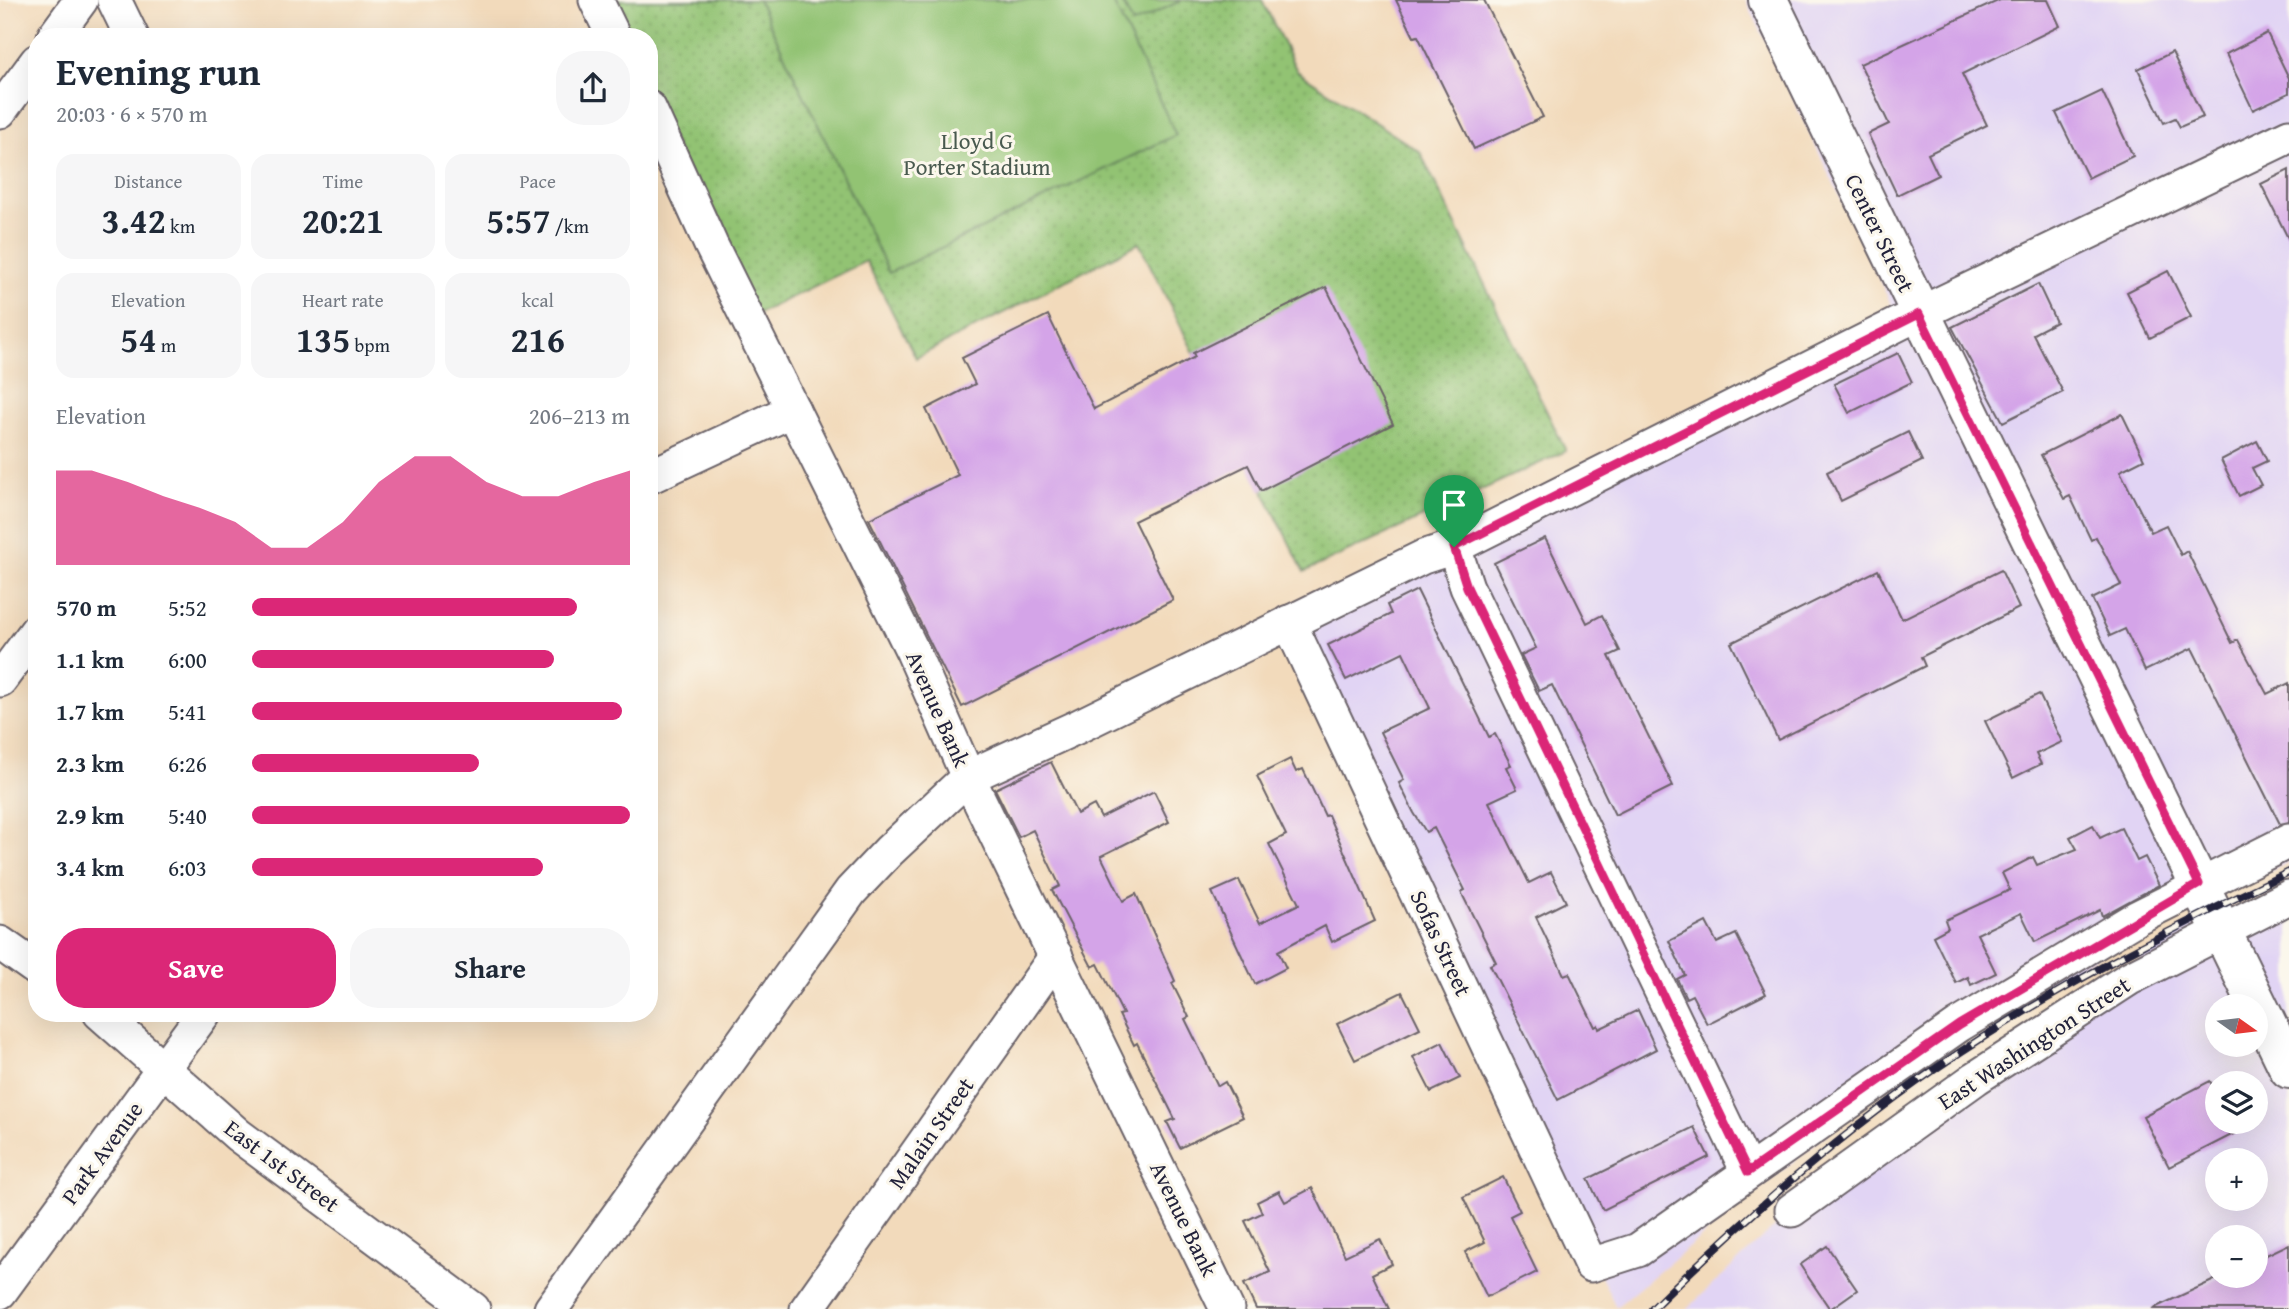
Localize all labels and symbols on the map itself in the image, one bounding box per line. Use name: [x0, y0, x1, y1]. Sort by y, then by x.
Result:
park label: Lloyd G Porter Stadium: [903, 124, 1051, 183]
street label: Center Street: [1838, 168, 1923, 297]
pin: [1424, 475, 1484, 547]
street label: Avenue Bank: [898, 645, 979, 773]
street label: Sofas Street: [1402, 884, 1480, 1001]
street label: East Washington Street: [1931, 968, 2136, 1117]
north arrow: [2205, 994, 2268, 1057]
street label: Malain Street: [880, 1070, 981, 1195]
street label: Park Avenue: [53, 1094, 150, 1211]
street label: East 1st Street: [218, 1111, 347, 1220]
street label: Avenue Bank: [1142, 1156, 1227, 1282]

